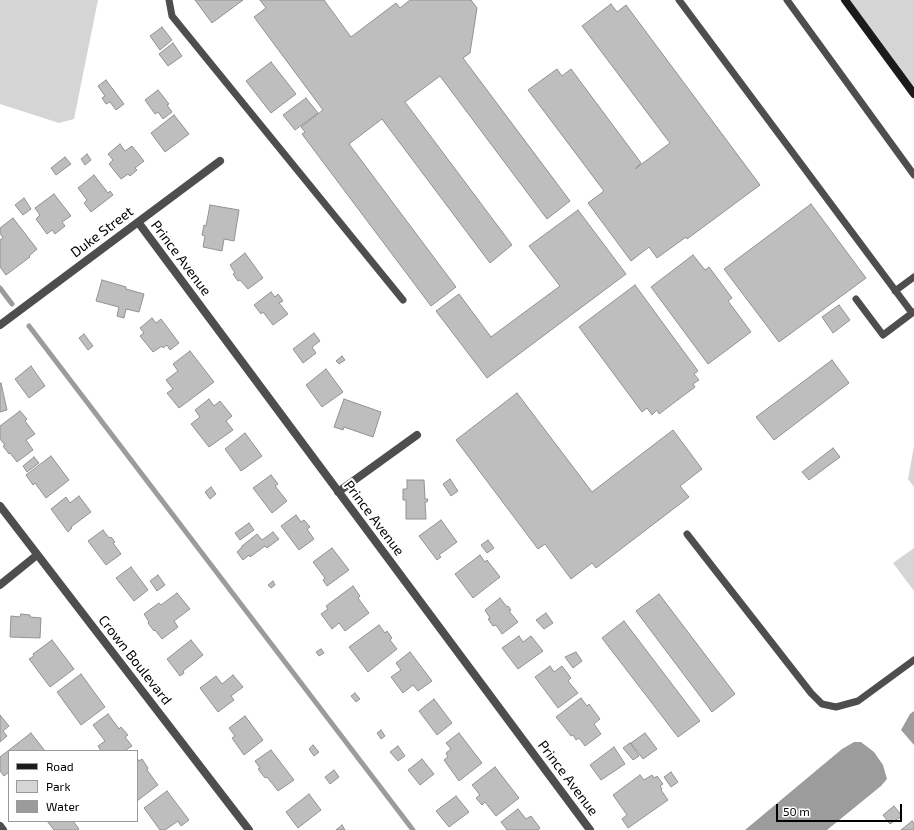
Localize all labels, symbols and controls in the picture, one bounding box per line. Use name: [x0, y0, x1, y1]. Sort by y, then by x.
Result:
street label: Duke Street: [67, 203, 137, 261]
street label: Prince Avenue: [147, 217, 215, 299]
street label: Prince Avenue: [340, 477, 408, 559]
street label: Crown Boulevard: [95, 612, 175, 708]
street label: Prince Avenue: [534, 737, 602, 819]
legend: [8, 750, 138, 822]
text: Road: [46, 759, 74, 773]
text: Park: [46, 779, 71, 793]
scale bar: [778, 796, 904, 822]
text: Water: [46, 799, 80, 813]
text: 50 m: [783, 804, 810, 818]

